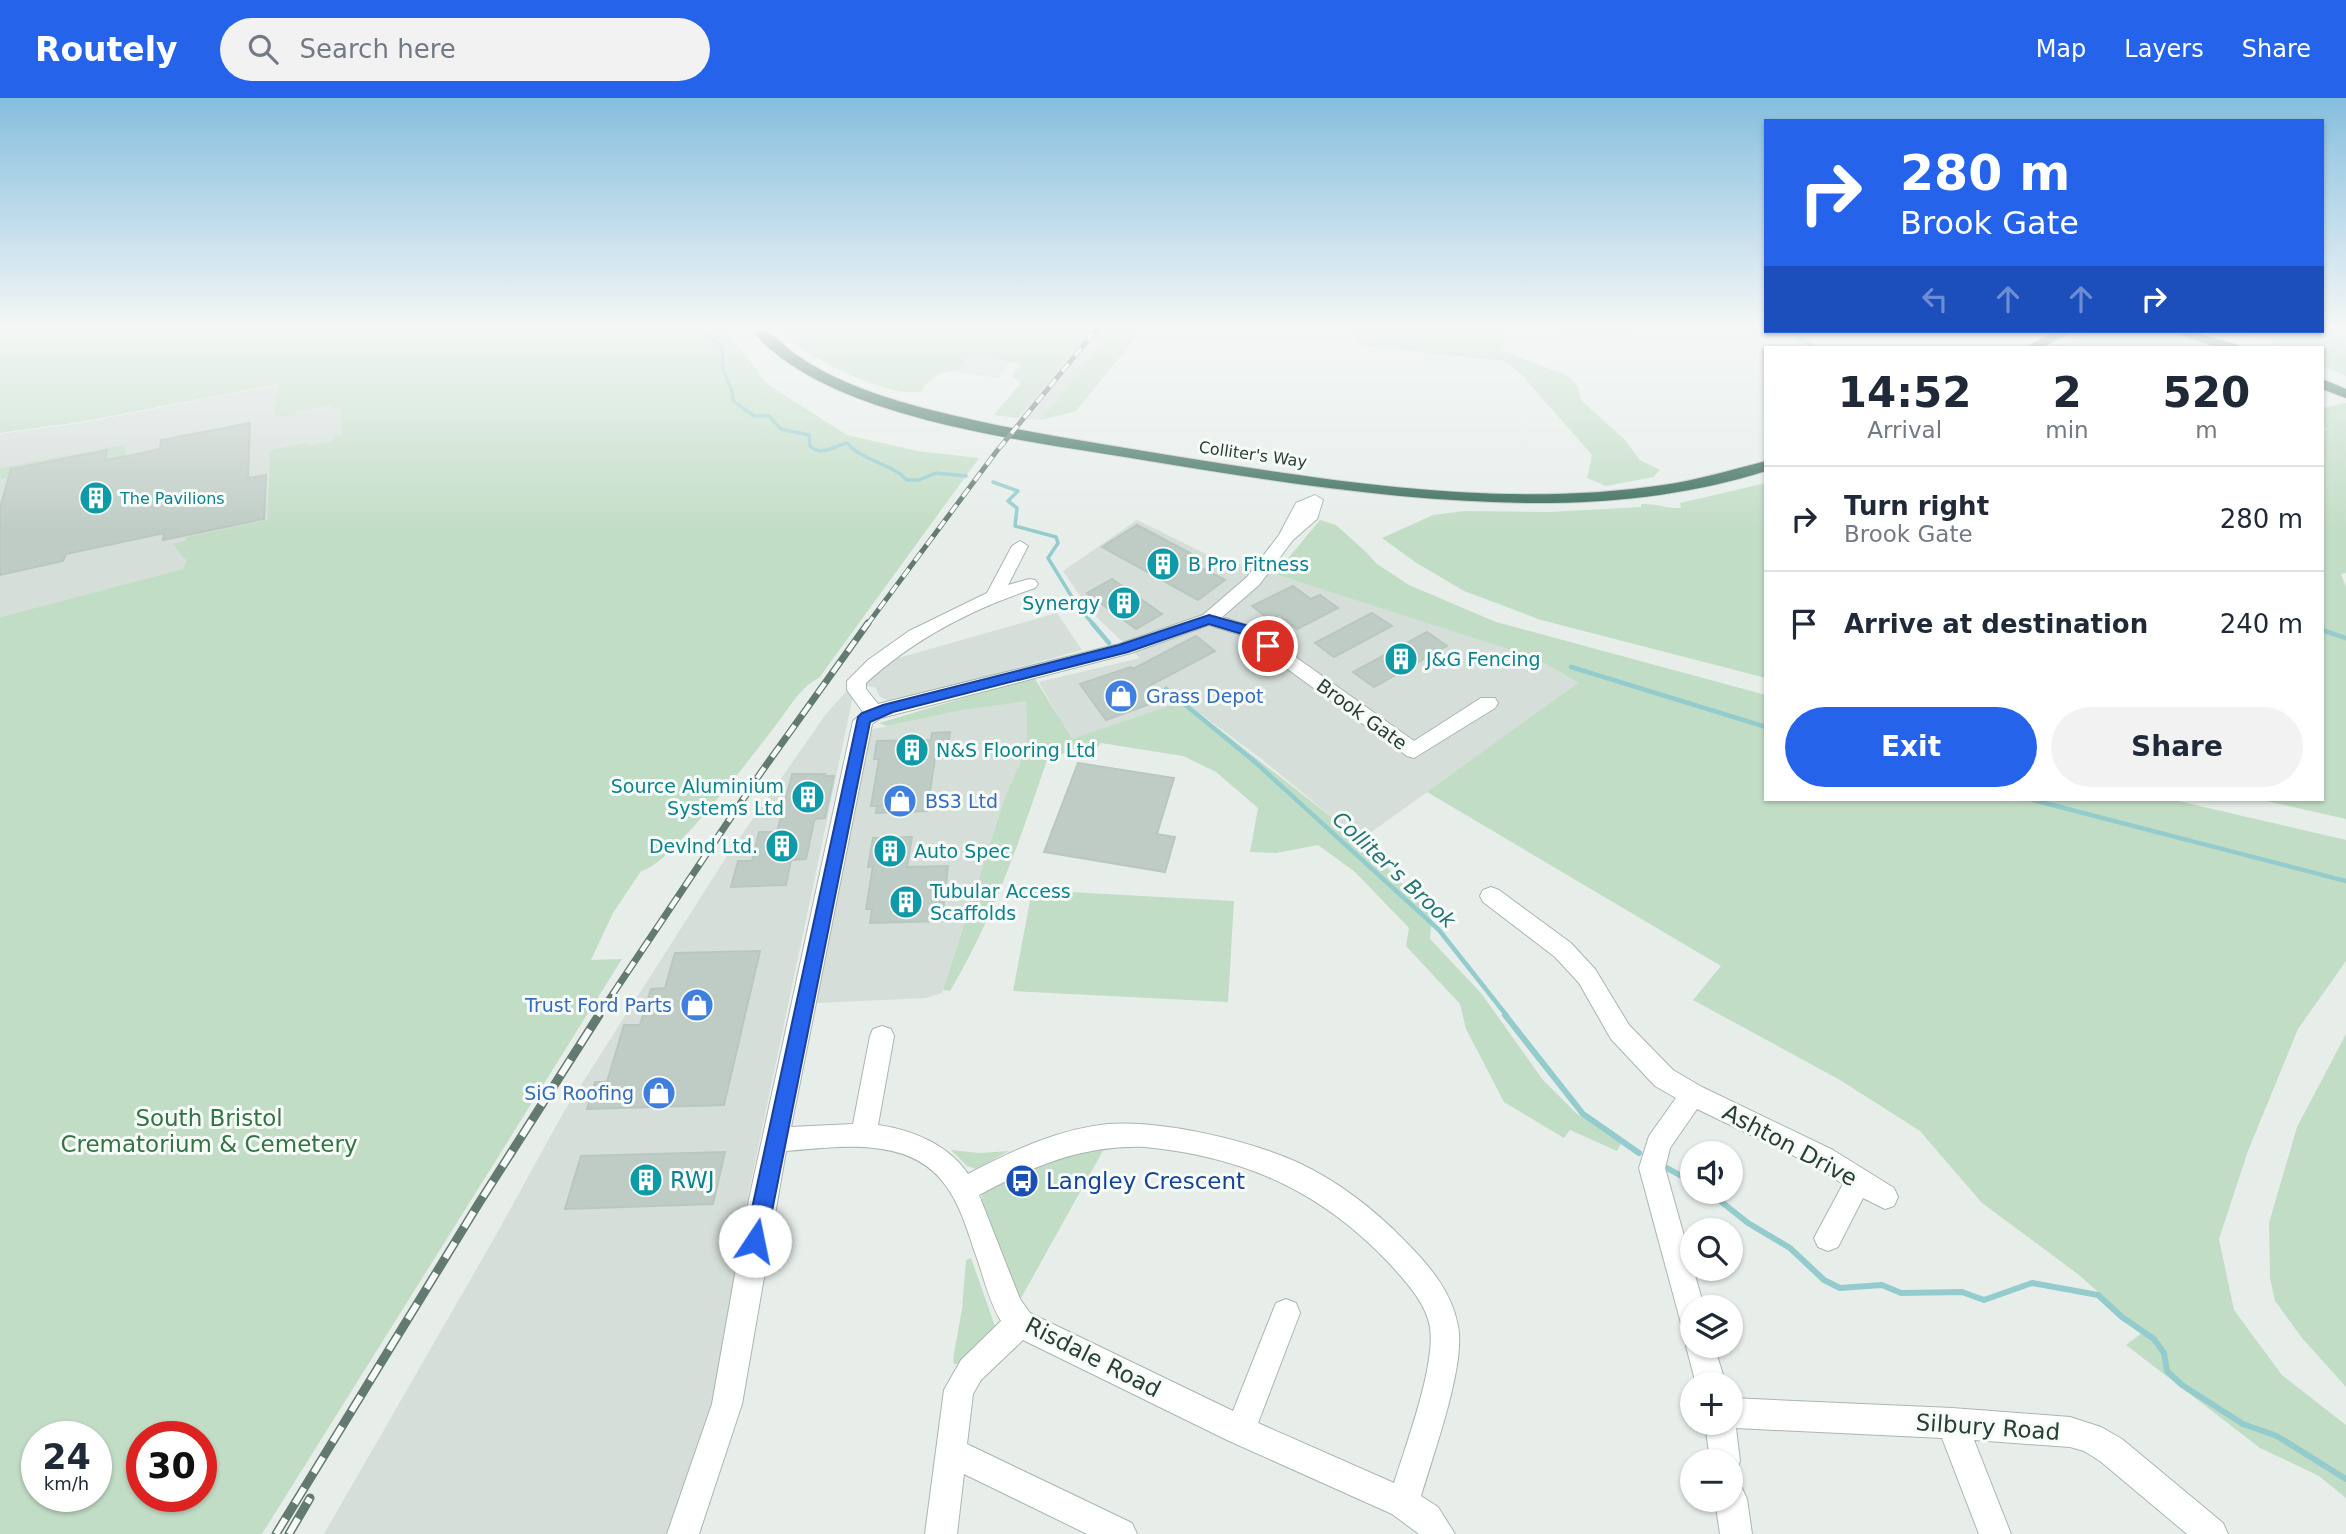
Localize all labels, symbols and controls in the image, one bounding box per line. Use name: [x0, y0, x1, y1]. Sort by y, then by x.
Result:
search box: [220, 18, 710, 81]
text: Routely: [35, 30, 178, 69]
icon: search: [244, 30, 282, 68]
text: Search here: [300, 34, 456, 64]
text: Map: [2036, 35, 2086, 63]
text: Layers: [2124, 35, 2204, 63]
text: Share: [2242, 35, 2311, 63]
text: 280 m: [1900, 145, 2070, 202]
icon: right: [1785, 147, 1876, 238]
text: Brook Gate: [1900, 204, 2079, 242]
icon: left: [1916, 280, 1954, 318]
icon: ahead: [1989, 280, 2027, 318]
icon: ahead: [2062, 280, 2100, 318]
icon: right: [2135, 280, 2173, 318]
text: 14:52: [1838, 368, 1972, 417]
text: 2: [2052, 368, 2082, 417]
text: 520: [2163, 368, 2250, 417]
text: Arrival: [1867, 417, 1942, 443]
text: min: [2045, 417, 2089, 443]
text: m: [2195, 417, 2218, 443]
street label: Colliter's Way: [1198, 438, 1308, 471]
building icon: The Pavilions: [77, 479, 115, 517]
place label: The Pavilions: [119, 489, 225, 508]
text: Turn right: [1844, 491, 1989, 521]
icon: right: [1785, 500, 1823, 538]
text: 280 m: [2220, 504, 2303, 534]
text: Brook Gate: [1844, 521, 1973, 547]
building icon: B Pro Fitness: [1144, 545, 1182, 583]
place label: B Pro Fitness: [1188, 553, 1309, 575]
building icon: Synergy: [1105, 584, 1143, 622]
place label: Synergy: [1022, 592, 1100, 614]
icon: arrive: [1785, 605, 1823, 643]
text: Arrive at destination: [1844, 609, 2148, 639]
text: 240 m: [2220, 609, 2303, 639]
pin: [1238, 616, 1298, 676]
icon: arrive: [1249, 627, 1287, 665]
building icon: J&G Fencing: [1382, 640, 1420, 678]
place label: J&G Fencing: [1425, 648, 1541, 670]
street label: Brook Gate: [1313, 674, 1411, 754]
shop icon: Grass Depot: [1102, 677, 1140, 715]
place label: Grass Depot: [1146, 685, 1263, 707]
button: Exit: [1785, 707, 2037, 787]
button: Share: [2051, 707, 2303, 787]
building icon: N&S Flooring Ltd: [893, 731, 931, 769]
place label: N&S Flooring Ltd: [936, 739, 1096, 761]
place label: Source Aluminium Systems Ltd: [611, 775, 784, 819]
building icon: Source Aluminium Systems Ltd: [789, 778, 827, 816]
shop icon: BS3 Ltd: [881, 782, 919, 820]
place label: BS3 Ltd: [925, 790, 998, 812]
water label: Colliter's Brook: [1328, 807, 1461, 934]
building icon: Devlnd Ltd.: [763, 827, 801, 865]
building icon: Auto Spec: [871, 832, 909, 870]
place label: Devlnd Ltd.: [649, 835, 758, 857]
place label: Auto Spec: [914, 840, 1010, 862]
place label: Tubular Access Scaffolds: [929, 880, 1071, 924]
building icon: Tubular Access Scaffolds: [887, 883, 925, 921]
shop icon: Trust Ford Parts: [678, 986, 716, 1024]
place label: Trust Ford Parts: [524, 994, 672, 1016]
shop icon: SiG Roofing: [640, 1074, 678, 1112]
place label: SiG Roofing: [524, 1082, 634, 1104]
street label: Ashton Drive: [1718, 1099, 1862, 1191]
park label: South Bristol Crematorium & Cemetery: [60, 1105, 358, 1157]
map controls: [1680, 1141, 1743, 1512]
button: sound: [1680, 1141, 1743, 1204]
building icon: RWJ: [627, 1161, 665, 1199]
bus stop icon: Langley Crescent: [1003, 1162, 1041, 1200]
place label: RWJ: [670, 1167, 715, 1193]
place label: Langley Crescent: [1046, 1168, 1245, 1194]
position arrow: [718, 1204, 792, 1278]
button: search: [1680, 1218, 1743, 1281]
button: layers: [1680, 1295, 1743, 1358]
street label: Risdale Road: [1021, 1312, 1165, 1402]
button: +: [1680, 1372, 1743, 1435]
street label: Silbury Road: [1915, 1409, 2061, 1445]
speed limit sign: 30: [126, 1421, 217, 1512]
text: 24: [42, 1437, 91, 1477]
button: −: [1680, 1449, 1743, 1512]
text: km/h: [44, 1473, 89, 1494]

